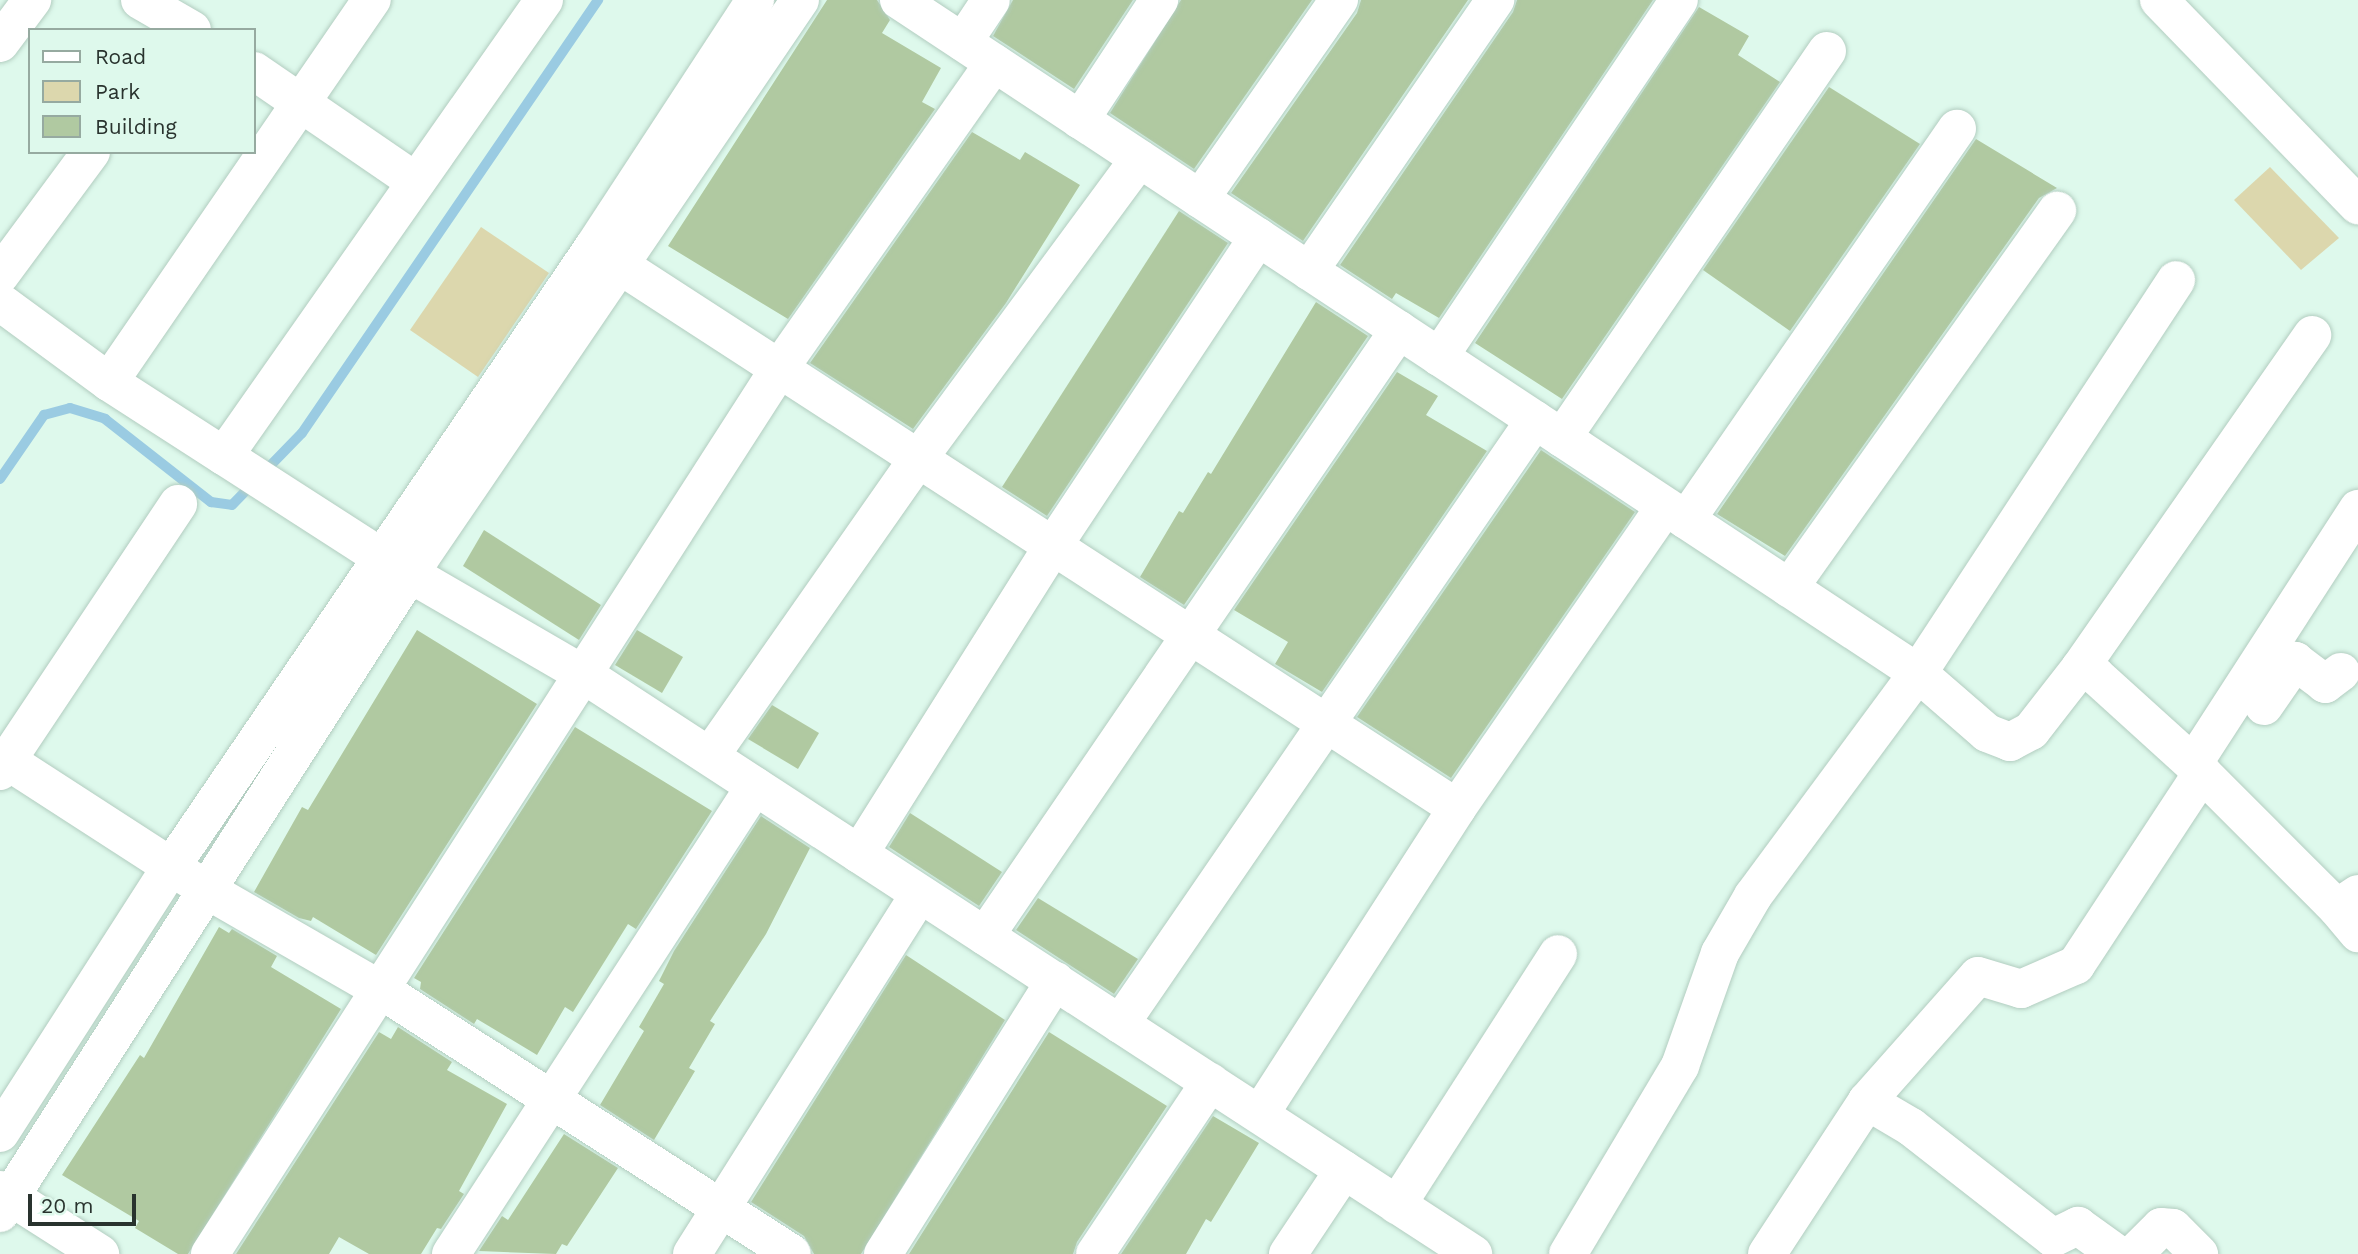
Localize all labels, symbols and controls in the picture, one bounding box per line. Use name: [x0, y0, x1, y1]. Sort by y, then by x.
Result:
legend: [28, 28, 256, 154]
text: Road: [95, 44, 146, 69]
text: Park: [95, 79, 140, 104]
text: Building: [95, 114, 177, 139]
scale bar: [32, 1180, 140, 1224]
text: 20 m: [41, 1193, 93, 1218]

